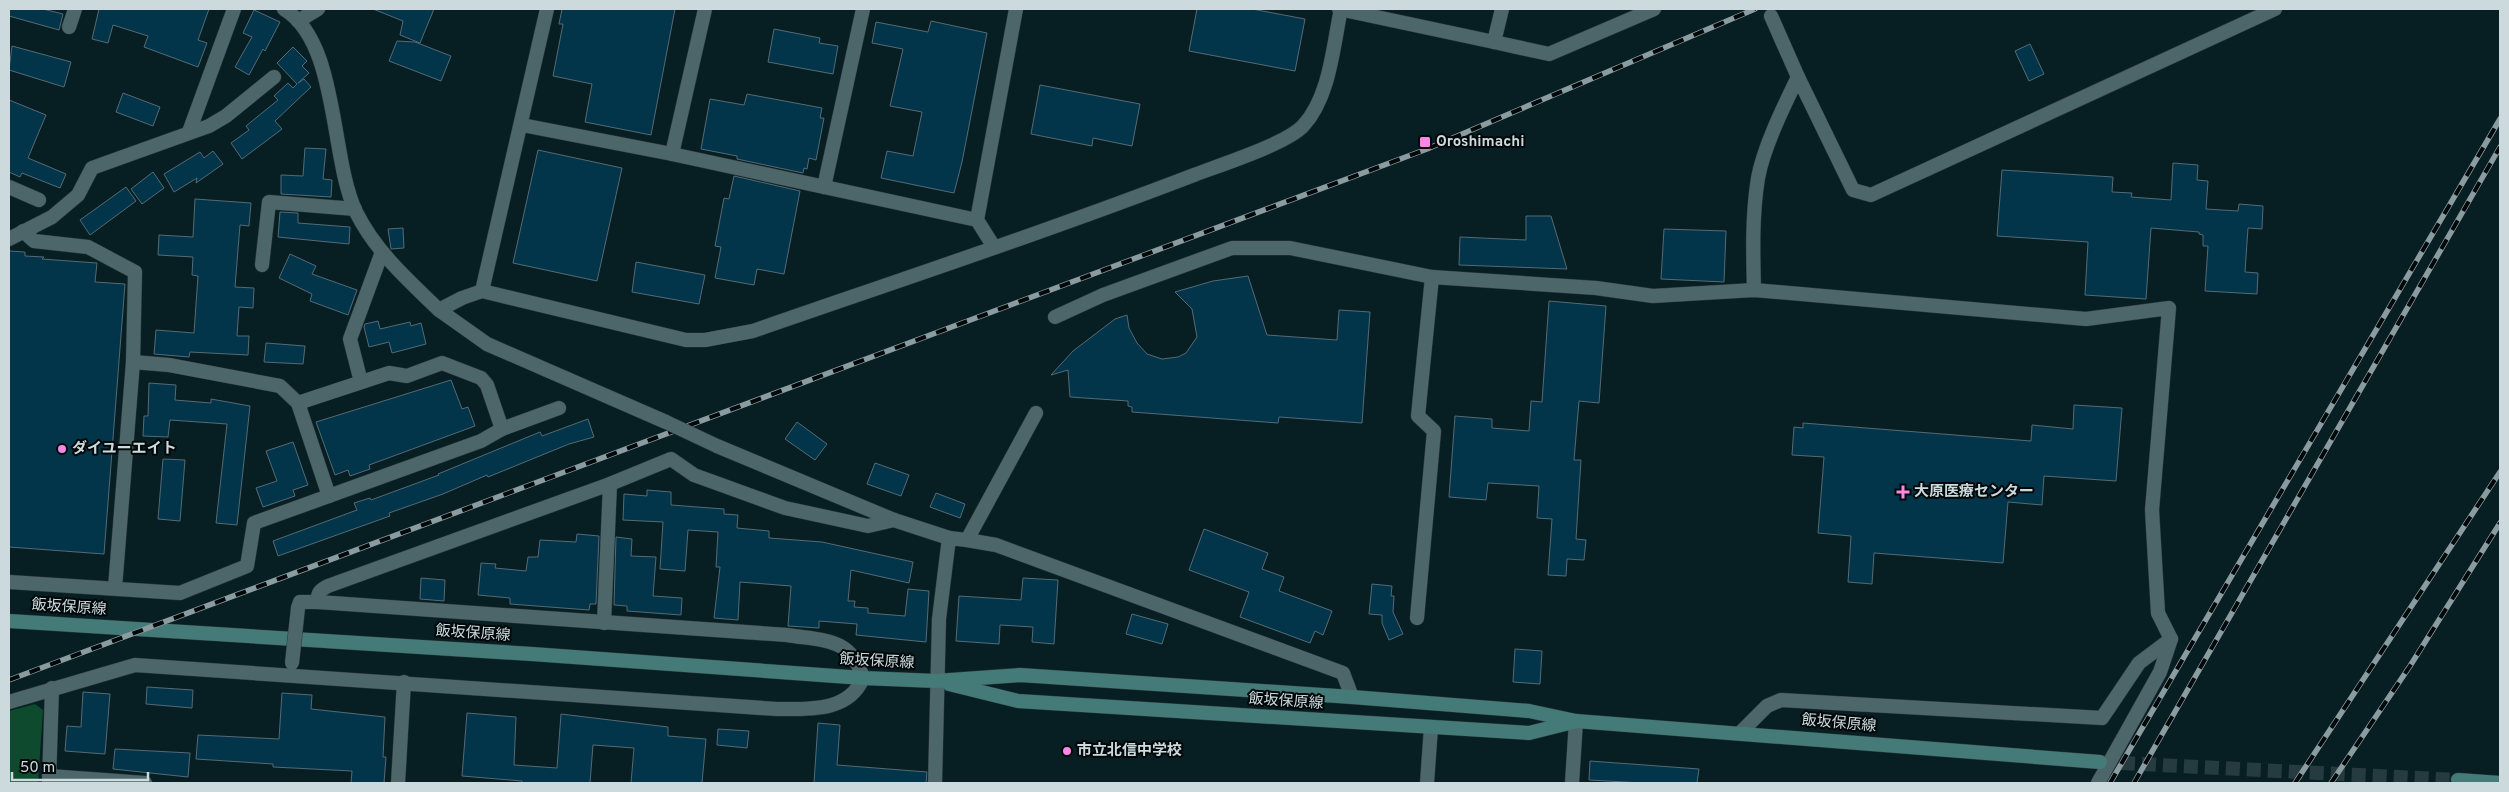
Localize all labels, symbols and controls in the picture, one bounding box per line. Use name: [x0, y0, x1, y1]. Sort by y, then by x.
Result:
place label: Oroshimachi: [1436, 133, 1524, 152]
marker: Oroshimachi: [1418, 135, 1432, 149]
place label: ダイユーエイト: [72, 440, 177, 459]
marker: ダイユーエイト: [56, 443, 68, 455]
place label: 大原医療センター: [1914, 483, 2034, 502]
marker: 大原医療センター: [1896, 485, 1910, 499]
street label: 飯坂保原線: [31, 596, 107, 620]
street label: 飯坂保原線: [435, 622, 511, 646]
street label: 飯坂保原線: [839, 651, 915, 673]
street label: 飯坂保原線: [1248, 690, 1324, 714]
street label: 飯坂保原線: [1801, 711, 1877, 737]
place label: 市立北信中学校: [1077, 742, 1182, 761]
marker: 市立北信中学校: [1061, 745, 1073, 757]
scale bar: [12, 750, 149, 782]
text: 50 m: [20, 759, 55, 778]

